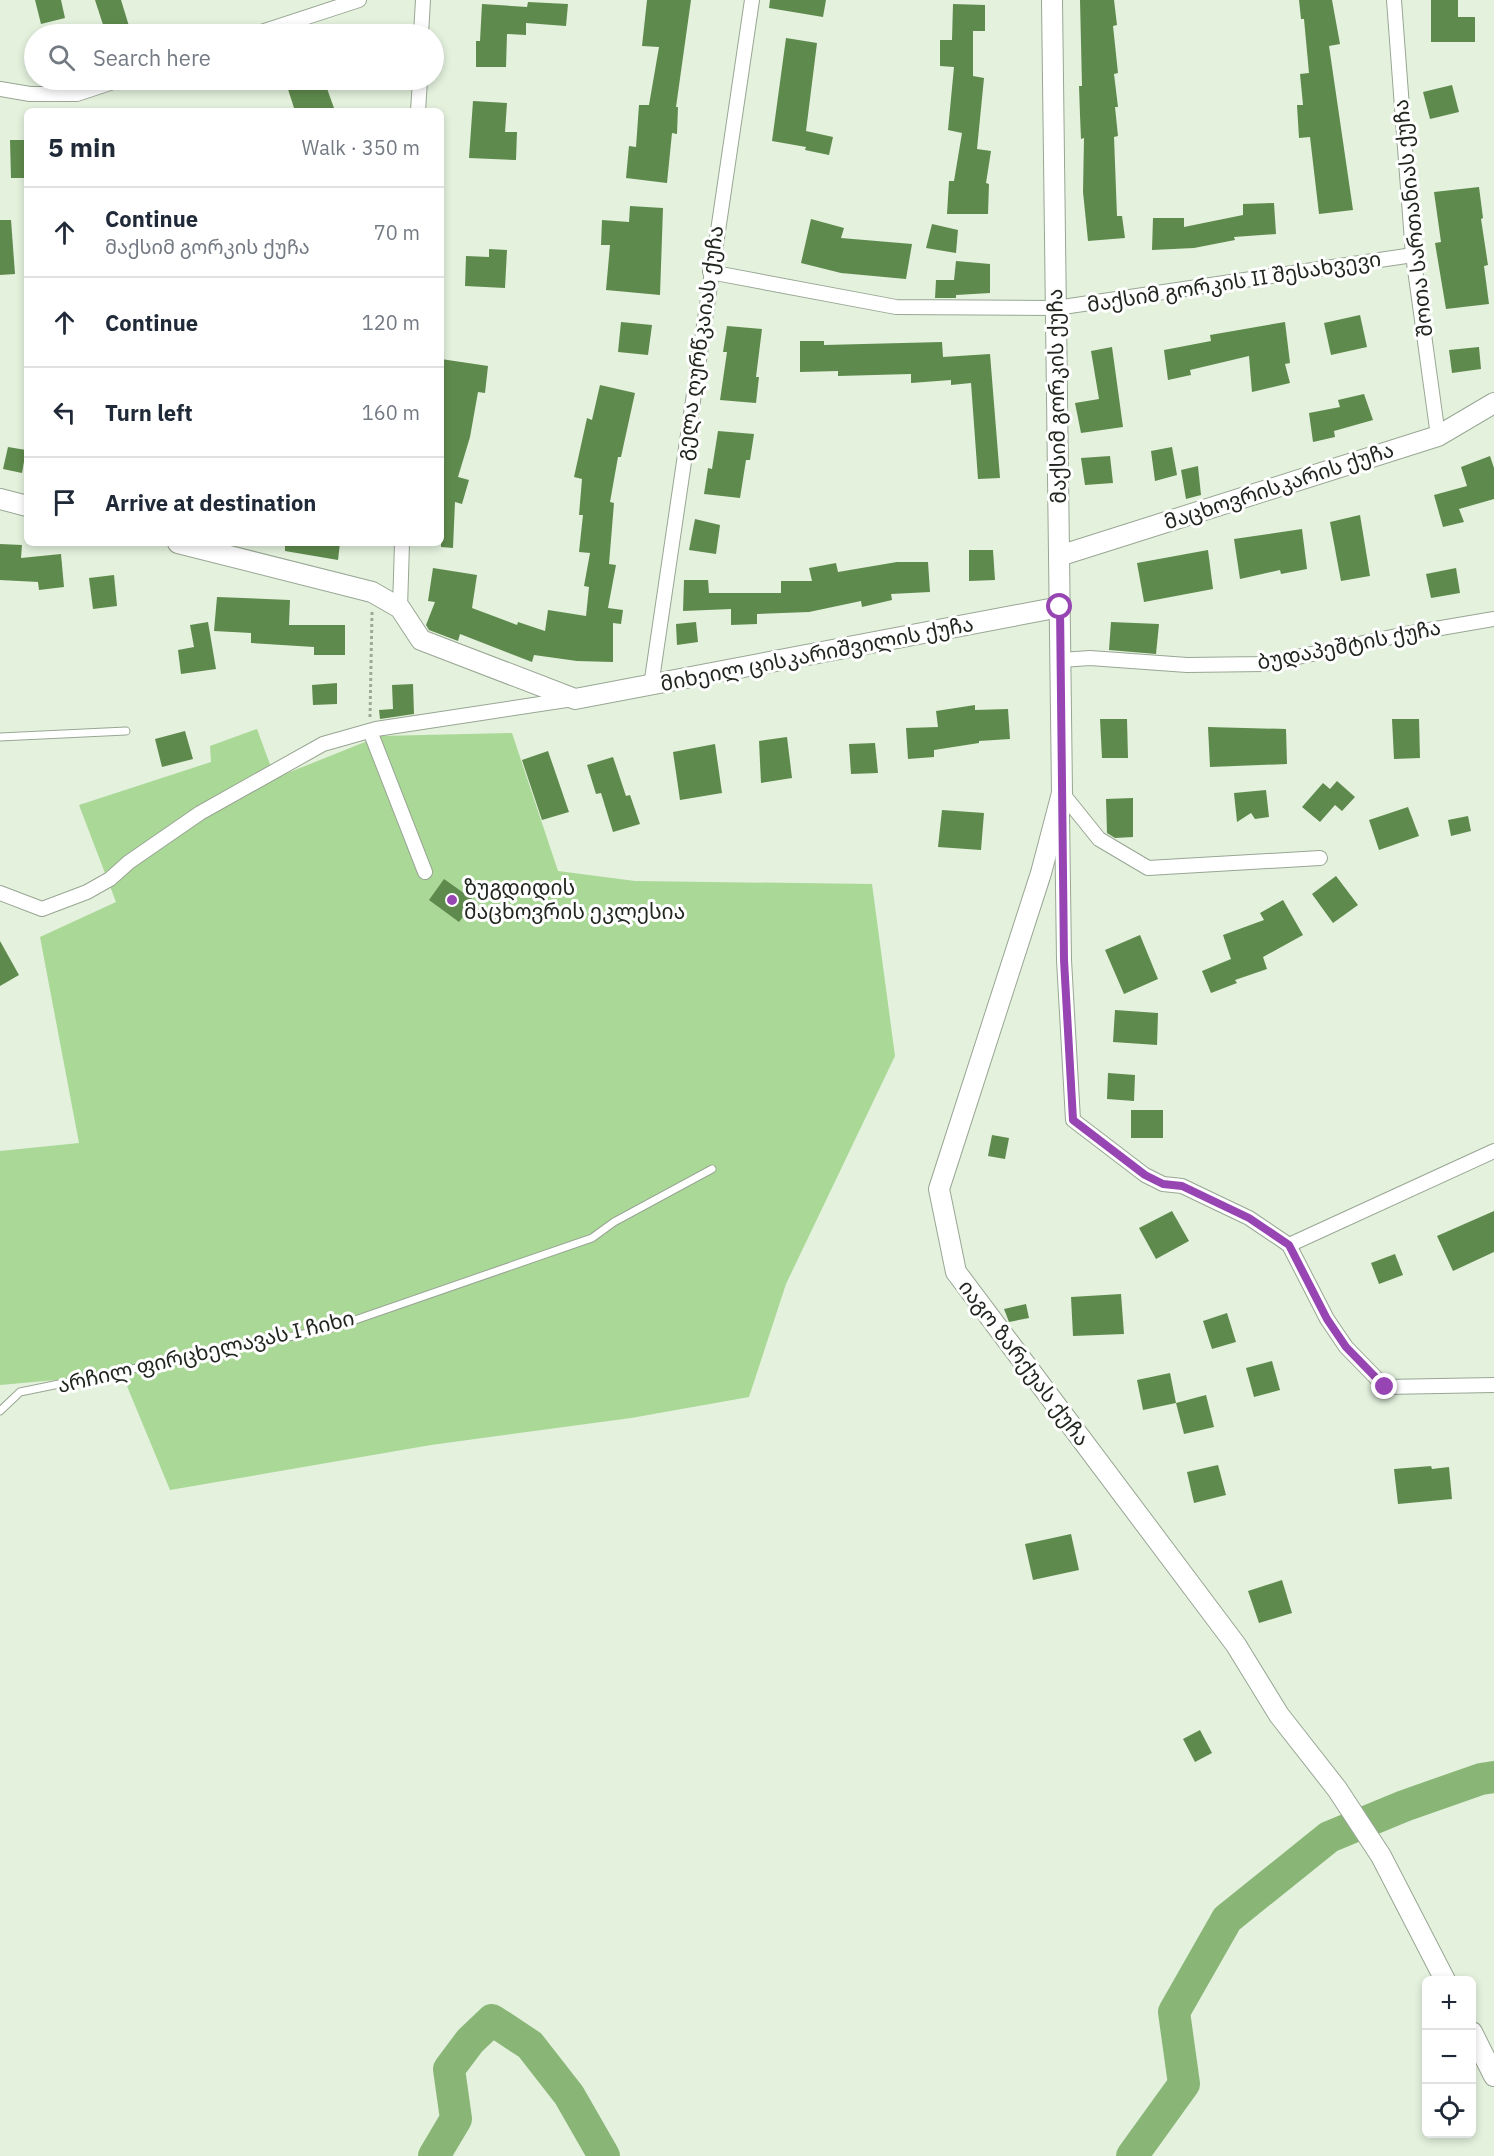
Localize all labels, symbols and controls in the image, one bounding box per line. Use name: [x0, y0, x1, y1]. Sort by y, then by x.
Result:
search box: [24, 24, 444, 90]
icon: search: [45, 41, 78, 74]
text: Search here: [93, 43, 211, 72]
street label: შოთა სართანიას ქუჩა: [1386, 98, 1438, 338]
text: 5 min: [48, 130, 116, 164]
text: Walk · 350 m: [302, 134, 420, 161]
text: Continue: [105, 204, 198, 233]
icon: ahead: [48, 216, 81, 249]
text: 70 m: [374, 219, 420, 246]
street label: გელა ღურწკაიას ქუჩა: [669, 224, 729, 462]
text: მაქსიმ გორკის ქუჩა: [105, 233, 310, 260]
street label: მაქსიმ გორკის II შესახვევი: [1085, 244, 1383, 318]
street label: მაქსიმ გორკის ქუჩა: [1040, 288, 1072, 504]
icon: ahead: [48, 306, 81, 339]
text: Continue: [105, 308, 198, 337]
text: 120 m: [362, 309, 420, 336]
icon: left: [48, 396, 81, 429]
text: Turn left: [105, 398, 193, 427]
text: 160 m: [362, 399, 420, 426]
street label: მაცხოვრისკარის ქუჩა: [1160, 435, 1397, 535]
icon: arrive: [48, 486, 81, 519]
text: Arrive at destination: [105, 488, 316, 517]
route start: [1046, 593, 1072, 619]
street label: მიხეილ ცისკარიშვილის ქუჩა: [658, 609, 976, 697]
street label: ბუდაპეშტის ქუჩა: [1255, 612, 1443, 676]
place label: ზუგდიდის მაცხოვრის ეკლესია: [464, 873, 685, 925]
marker: ზუგდიდის მაცხოვრის ეკლესია: [445, 893, 459, 907]
street label: იაგო ზარქუას ქუჩა: [953, 1274, 1097, 1451]
street label: არჩილ ფირცხელავას I ჩიხი: [55, 1303, 357, 1399]
route end: [1371, 1373, 1397, 1399]
map controls: [1422, 1976, 1476, 2138]
button: +: [1422, 1976, 1476, 2030]
button: −: [1422, 2030, 1476, 2084]
button: locate: [1422, 2084, 1476, 2138]

